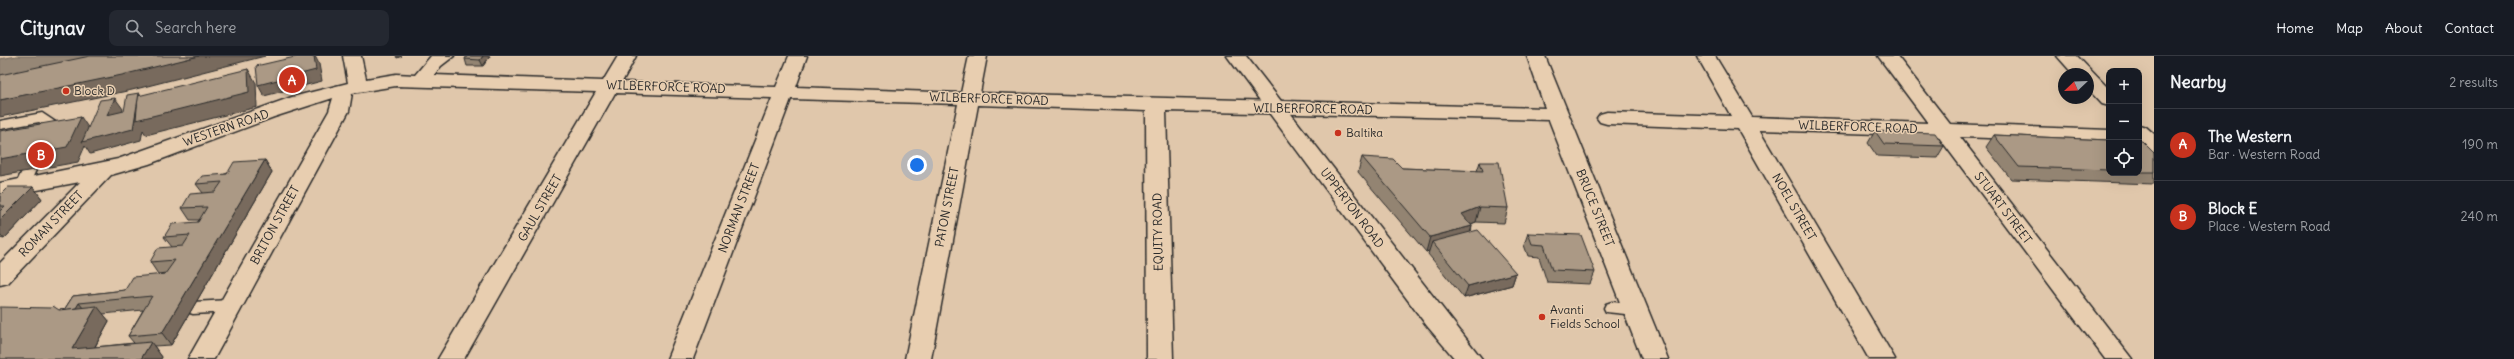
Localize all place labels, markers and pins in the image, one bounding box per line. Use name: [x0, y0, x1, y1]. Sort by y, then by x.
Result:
pin: A: [279, 65, 305, 95]
place label: Block D: [74, 83, 115, 98]
marker: Block D: [61, 86, 71, 96]
place label: Baltika: [1346, 125, 1383, 140]
marker: Baltika: [1333, 128, 1343, 138]
pin: B: [28, 140, 54, 170]
place label: Avanti Fields School: [1550, 302, 1620, 331]
marker: Avanti Fields School: [1537, 312, 1547, 322]

